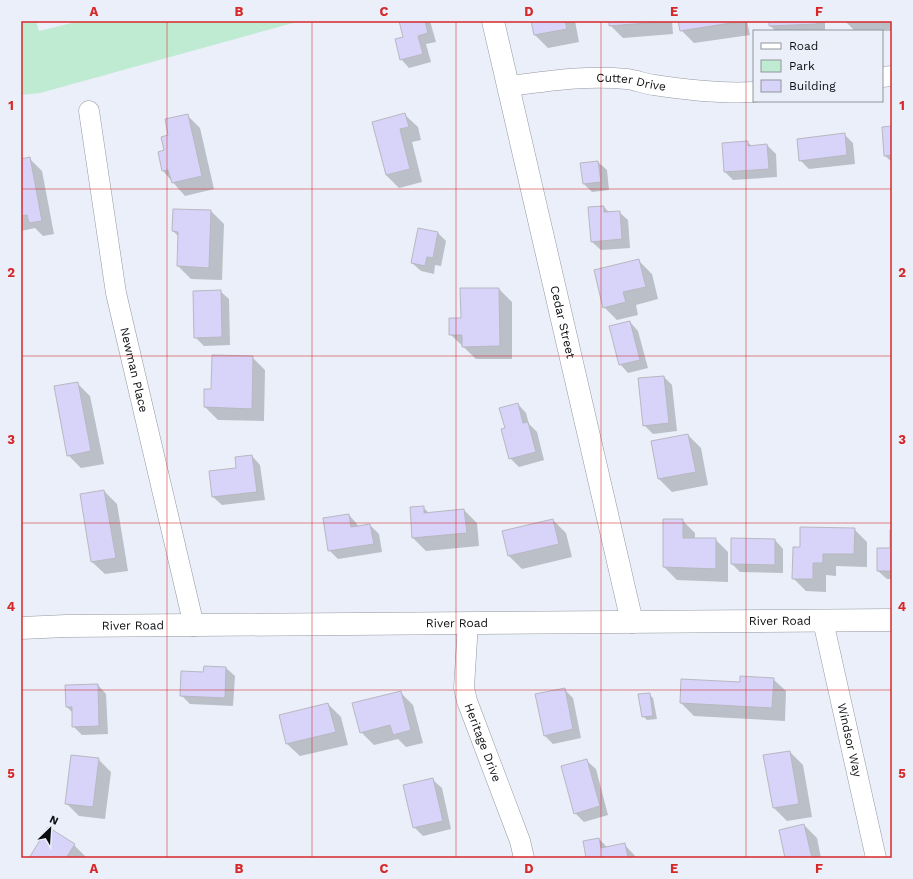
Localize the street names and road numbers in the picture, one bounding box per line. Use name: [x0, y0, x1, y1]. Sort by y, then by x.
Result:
street label: Cutter Drive: [596, 71, 667, 94]
street label: Cedar Street: [547, 284, 578, 360]
street label: Newman Place: [117, 326, 151, 414]
street label: River Road: [749, 614, 811, 628]
street label: River Road: [426, 616, 488, 630]
street label: River Road: [102, 618, 164, 633]
street label: Heritage Drive: [462, 701, 504, 784]
street label: Windsor Way: [835, 702, 865, 779]

